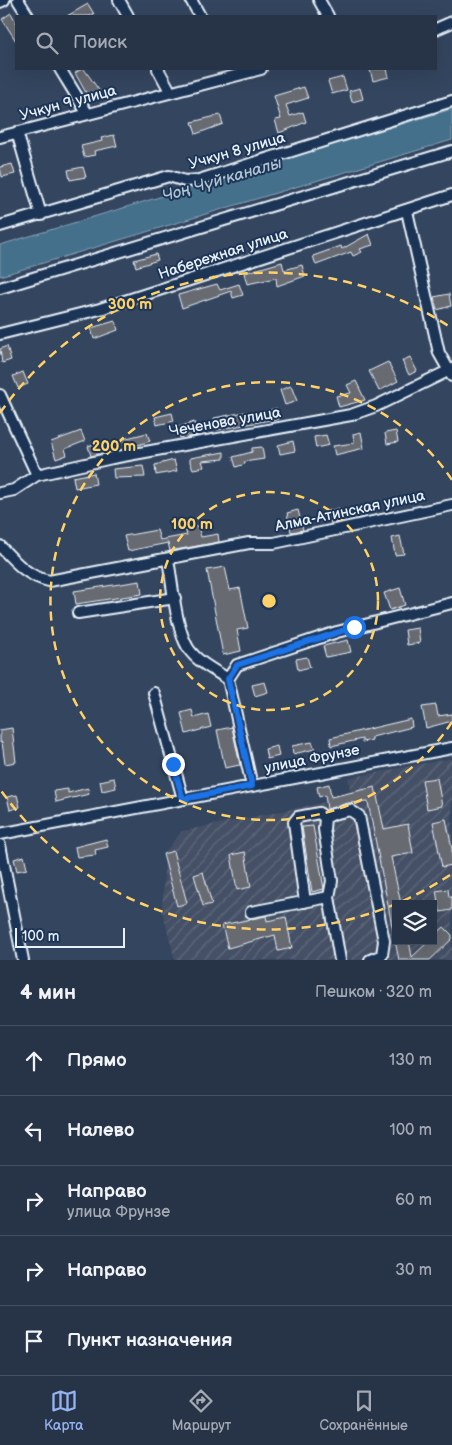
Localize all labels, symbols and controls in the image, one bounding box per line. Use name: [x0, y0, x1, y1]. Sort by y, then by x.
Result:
search box: [15, 15, 437, 70]
icon: search: [33, 29, 61, 57]
text: Поиск: [73, 31, 127, 54]
street label: Учкун 9 улица: [18, 81, 119, 125]
street label: Учкун 8 улица: [187, 128, 287, 174]
water label: Чоң Чүй каналы: [160, 154, 284, 206]
street label: Набережная улица: [156, 224, 290, 284]
text: 300 m: [108, 295, 152, 314]
street label: Чеченова улица: [168, 403, 282, 441]
text: 200 m: [92, 437, 136, 456]
street label: Алма-Атинская улица: [272, 486, 427, 536]
text: 100 m: [171, 515, 213, 534]
centre of rings: [260, 592, 278, 610]
route start: [343, 616, 366, 639]
street label: улица Фрунзе: [263, 740, 361, 778]
route end: [162, 753, 185, 776]
map controls: [392, 900, 437, 945]
button: layers: [392, 900, 437, 945]
scale bar: [15, 925, 125, 948]
text: 100 m: [22, 928, 59, 945]
text: 4 мин: [20, 980, 76, 1005]
text: Пешком · 320 m: [315, 983, 432, 1002]
icon: ahead: [20, 1047, 48, 1075]
text: Прямо: [67, 1049, 127, 1072]
text: 130 m: [389, 1051, 432, 1070]
icon: left: [20, 1117, 48, 1145]
text: Налево: [67, 1119, 134, 1142]
text: 100 m: [389, 1121, 432, 1140]
text: Направо: [67, 1180, 147, 1203]
icon: right: [20, 1187, 48, 1215]
text: 60 m: [395, 1191, 432, 1210]
text: улица Фрунзе: [67, 1203, 170, 1222]
icon: right: [20, 1257, 48, 1285]
text: Направо: [67, 1259, 147, 1282]
text: 30 m: [395, 1261, 432, 1280]
icon: arrive: [20, 1327, 48, 1355]
text: Пункт назначения: [67, 1329, 232, 1352]
tab: Карта: [44, 1387, 84, 1434]
tab: Маршрут: [172, 1387, 231, 1434]
tab: Сохранённые: [319, 1387, 408, 1434]

